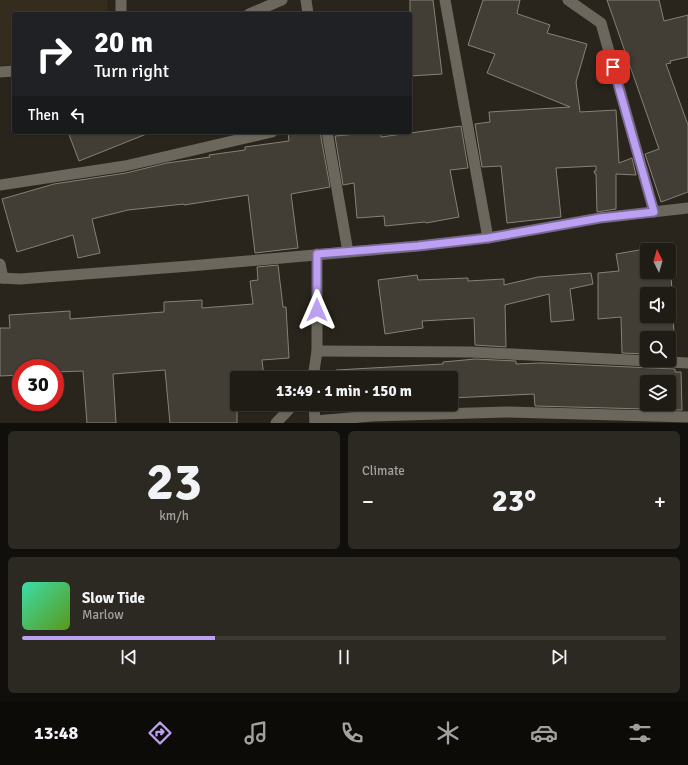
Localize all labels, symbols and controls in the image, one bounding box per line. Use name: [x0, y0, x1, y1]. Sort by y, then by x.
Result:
text: 20 m: [94, 26, 153, 60]
icon: right: [28, 28, 80, 80]
pin: [596, 50, 630, 84]
icon: arrive: [602, 56, 624, 78]
text: Turn right: [94, 60, 169, 82]
icon: left: [67, 104, 89, 126]
text: Then: [28, 106, 59, 124]
north arrow: [640, 243, 676, 279]
map controls: [640, 243, 676, 411]
button: sound: [640, 287, 676, 323]
position arrow: [296, 289, 338, 331]
button: search: [640, 331, 676, 367]
speed limit sign: 30: [12, 359, 64, 411]
button: layers: [640, 375, 676, 411]
text: 13:49 · 1 min · 150 m: [276, 382, 412, 400]
text: 23: [146, 450, 202, 514]
text: Climate: [362, 463, 405, 479]
text: 23°: [492, 483, 536, 520]
text: −: [362, 488, 374, 515]
text: +: [654, 488, 666, 515]
text: km/h: [159, 508, 189, 524]
text: Slow Tide: [82, 589, 145, 607]
text: Marlow: [82, 607, 124, 623]
icon: previous: [118, 646, 140, 668]
icon: pause: [333, 646, 355, 668]
icon: next: [548, 646, 570, 668]
icon: directions: [146, 719, 174, 747]
icon: music: [242, 719, 270, 747]
icon: phone: [338, 719, 366, 747]
icon: climate: [434, 719, 462, 747]
icon: car: [530, 719, 558, 747]
icon: filters: [626, 719, 654, 747]
text: 13:48: [34, 722, 78, 744]

